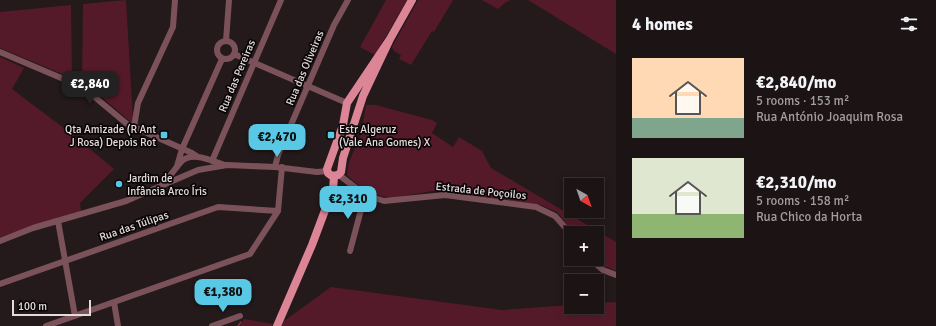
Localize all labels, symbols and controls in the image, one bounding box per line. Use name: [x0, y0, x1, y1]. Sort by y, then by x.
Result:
icon: filters: [898, 13, 920, 35]
text: 4 homes: [632, 14, 693, 35]
street label: Rua das Oliveiras: [283, 28, 327, 107]
street label: Rua das Pereiras: [216, 38, 258, 114]
pin: €2,840: [57, 71, 123, 105]
text: €2,840/mo: [756, 72, 836, 93]
icon: home: [664, 74, 712, 122]
text: €2,840: [71, 76, 109, 92]
text: 5 rooms · 153 m²: [756, 93, 849, 109]
text: Rua António Joaquim Rosa: [756, 109, 903, 125]
place label: Qta Amizade (R Ant J Rosa) Depois Rot: [65, 123, 156, 149]
place label: Estr Algeruz (Vale Ana Gomes) X: [339, 123, 431, 149]
pin: €2,470: [244, 124, 310, 158]
text: €2,470: [258, 129, 296, 145]
marker: Qta Amizade (R Ant J Rosa) Depois Rot: [159, 130, 169, 140]
marker: Estr Algeruz (Vale Ana Gomes) X: [326, 130, 336, 140]
place label: Jardim de Infância Arco Íris: [127, 172, 207, 198]
text: €2,310/mo: [756, 172, 836, 193]
icon: home: [664, 174, 712, 222]
north arrow: [564, 178, 604, 218]
map controls: [564, 178, 604, 314]
marker: Jardim de Infância Arco Íris: [114, 179, 124, 189]
street label: Estrada de Poçoilos: [435, 180, 527, 202]
pin: €2,310: [315, 186, 381, 220]
text: €2,310: [329, 191, 367, 207]
text: 5 rooms · 158 m²: [756, 193, 849, 209]
street label: Rua das Túlipas: [98, 208, 170, 244]
text: Rua Chico da Horta: [756, 209, 862, 225]
button: +: [564, 226, 604, 266]
button: −: [564, 274, 604, 314]
pin: €1,380: [190, 279, 256, 313]
text: €1,380: [204, 284, 242, 300]
scale bar: [12, 298, 91, 317]
text: 100 m: [18, 300, 47, 313]

